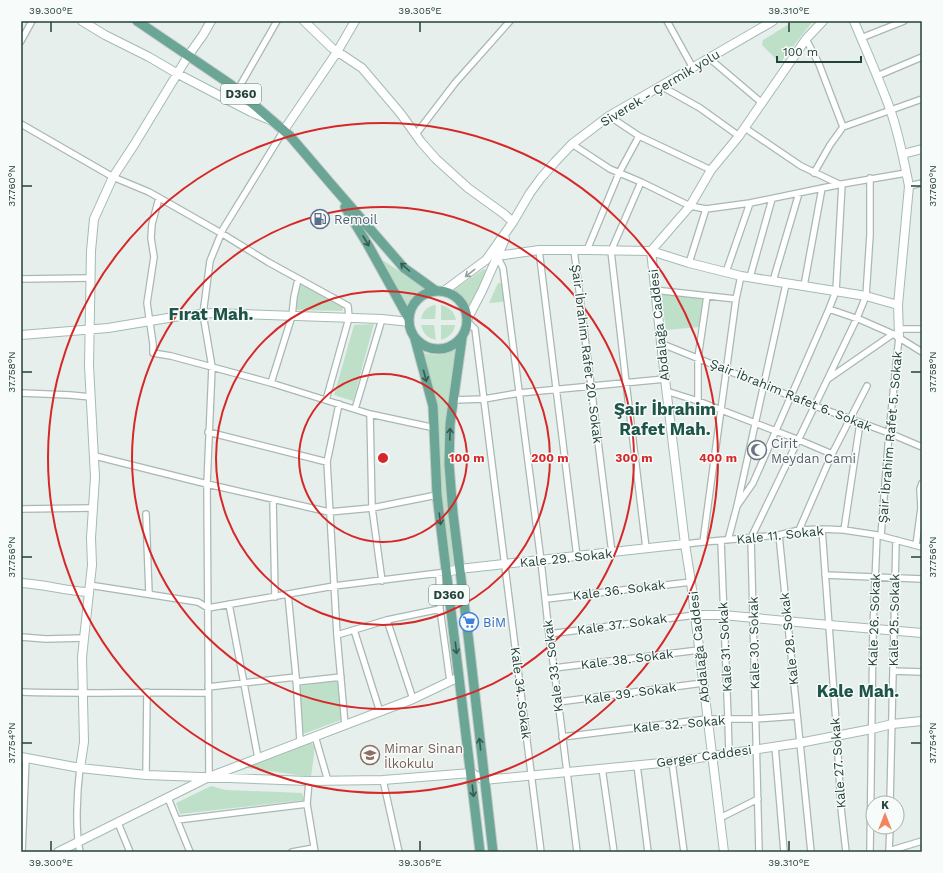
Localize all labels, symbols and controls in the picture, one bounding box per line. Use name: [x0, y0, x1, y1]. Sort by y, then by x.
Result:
text: 39.300°E: [29, 5, 73, 16]
text: 39.305°E: [398, 5, 442, 16]
text: 39.310°E: [768, 5, 810, 16]
scale bar: [777, 38, 861, 64]
text: 100 m: [783, 45, 818, 59]
street label: Siverek - Çermik yolu: [598, 46, 722, 130]
road number: D360: [221, 84, 261, 104]
text: 37.760°N: [6, 165, 17, 207]
text: 37.760°N: [927, 165, 938, 207]
fuel station icon: Remoil: [309, 208, 331, 230]
place label: Remoil: [334, 212, 378, 227]
one-way arrow: [362, 235, 370, 247]
one-way arrow: [400, 263, 410, 272]
street label: Şair İbrahim Rafet 20. Sokak: [569, 263, 606, 445]
street label: Abdalağa Caddesi: [646, 268, 672, 382]
one-way arrow: [464, 269, 475, 277]
district label: Fırat Mah.: [169, 304, 253, 324]
street label: Şair İbrahim Rafet 5. Sokak: [875, 350, 905, 524]
text: 37.758°N: [6, 351, 17, 393]
text: 37.758°N: [927, 351, 938, 393]
street label: Şair İbrahim Rafet 6. Sokak: [708, 356, 875, 435]
one-way arrow: [422, 370, 429, 383]
district label: Şair İbrahim Rafet Mah.: [614, 399, 716, 439]
one-way arrow: [446, 428, 453, 441]
place label: Cirit Meydan Cami: [771, 436, 856, 466]
mosque icon: Cirit Meydan Cami: [746, 439, 768, 461]
centre of rings: [376, 451, 390, 465]
text: 100 m: [449, 451, 485, 465]
text: 200 m: [531, 451, 569, 465]
text: 300 m: [615, 451, 653, 465]
text: 400 m: [699, 451, 737, 465]
one-way arrow: [436, 512, 444, 525]
street label: Kale 11. Sokak: [736, 523, 825, 547]
text: 37.756°N: [6, 536, 17, 578]
text: 37.756°N: [927, 536, 938, 578]
street label: Kale 29. Sokak: [519, 546, 614, 570]
street label: Kale 26. Sokak: [865, 573, 883, 667]
street label: Kale 25. Sokak: [886, 573, 902, 667]
street label: Kale 36. Sokak: [572, 577, 667, 603]
road number: D360: [429, 585, 469, 605]
street label: Abdalağa Caddesi: [686, 590, 712, 704]
street label: Kale 28. Sokak: [777, 591, 801, 686]
street label: Kale 30. Sokak: [746, 596, 762, 690]
street label: Kale 31. Sokak: [715, 601, 735, 692]
street label: Kale 37. Sokak: [576, 610, 669, 638]
supermarket icon: BiM: [458, 611, 480, 633]
place label: BiM: [483, 615, 506, 630]
street label: Kale 33. Sokak: [540, 618, 566, 713]
one-way arrow: [452, 641, 460, 654]
street label: Kale 34. Sokak: [508, 646, 534, 741]
street label: Kale 38. Sokak: [580, 646, 675, 672]
street label: Kale 39. Sokak: [583, 679, 678, 707]
district label: Kale Mah.: [817, 681, 899, 701]
street label: Kale 32. Sokak: [632, 712, 726, 736]
street label: Kale 27. Sokak: [827, 716, 849, 809]
text: 37.754°N: [6, 722, 17, 764]
text: 37.754°N: [927, 722, 938, 764]
one-way arrow: [477, 738, 484, 751]
place label: Mimar Sinan İlkokulu: [384, 741, 463, 771]
street label: Gerger Caddesi: [655, 742, 753, 770]
school or university icon: Mimar Sinan İlkokulu: [359, 744, 381, 766]
one-way arrow: [470, 784, 477, 797]
north arrow: [865, 795, 905, 835]
text: K: [881, 799, 889, 812]
text: 39.300°E: [29, 857, 73, 868]
text: 39.305°E: [398, 857, 442, 868]
text: 39.310°E: [768, 857, 810, 868]

